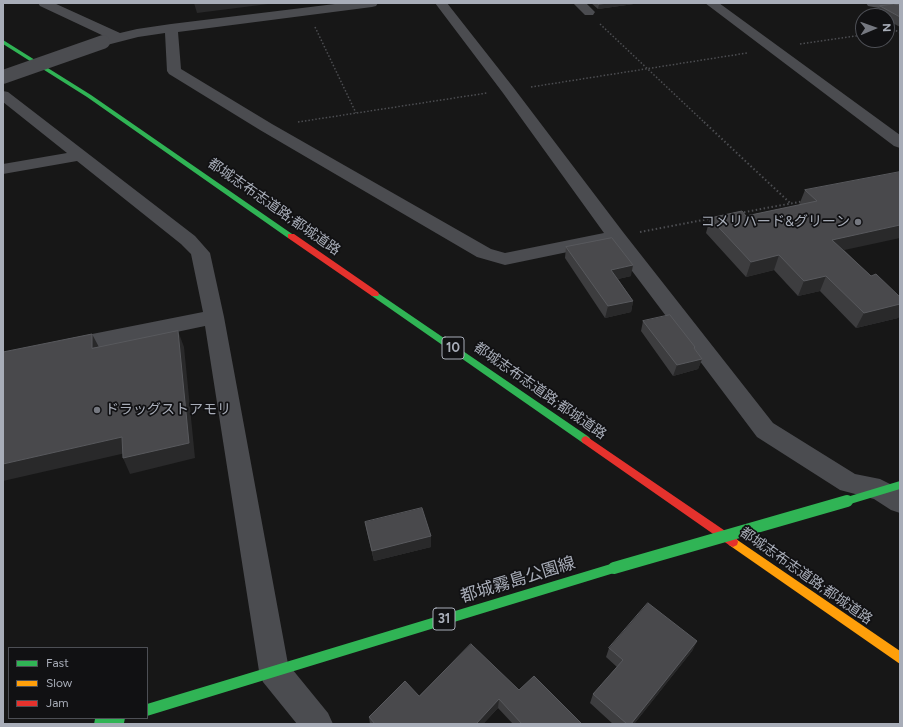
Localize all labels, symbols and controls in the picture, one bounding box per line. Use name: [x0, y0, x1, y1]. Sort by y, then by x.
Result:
north arrow: [855, 8, 895, 48]
text: N: [880, 23, 893, 32]
street label: 都城志布志道路;都城道路: [205, 155, 343, 259]
place label: コメリハード&グリーン: [701, 214, 850, 230]
marker: コメリハード&グリーン: [853, 217, 863, 227]
road number: 10: [442, 337, 464, 359]
street label: 都城志布志道路;都城道路: [471, 339, 609, 443]
place label: ドラッグストアモリ: [105, 402, 231, 418]
marker: ドラッグストアモリ: [92, 405, 102, 415]
street label: 都城志布志道路;都城道路: [737, 524, 875, 628]
street label: 都城霧島公園線: [458, 553, 578, 607]
road number: 31: [433, 608, 455, 630]
legend: [8, 647, 148, 719]
text: Fast: [46, 656, 69, 670]
text: Slow: [46, 676, 72, 690]
text: Jam: [46, 696, 69, 710]

